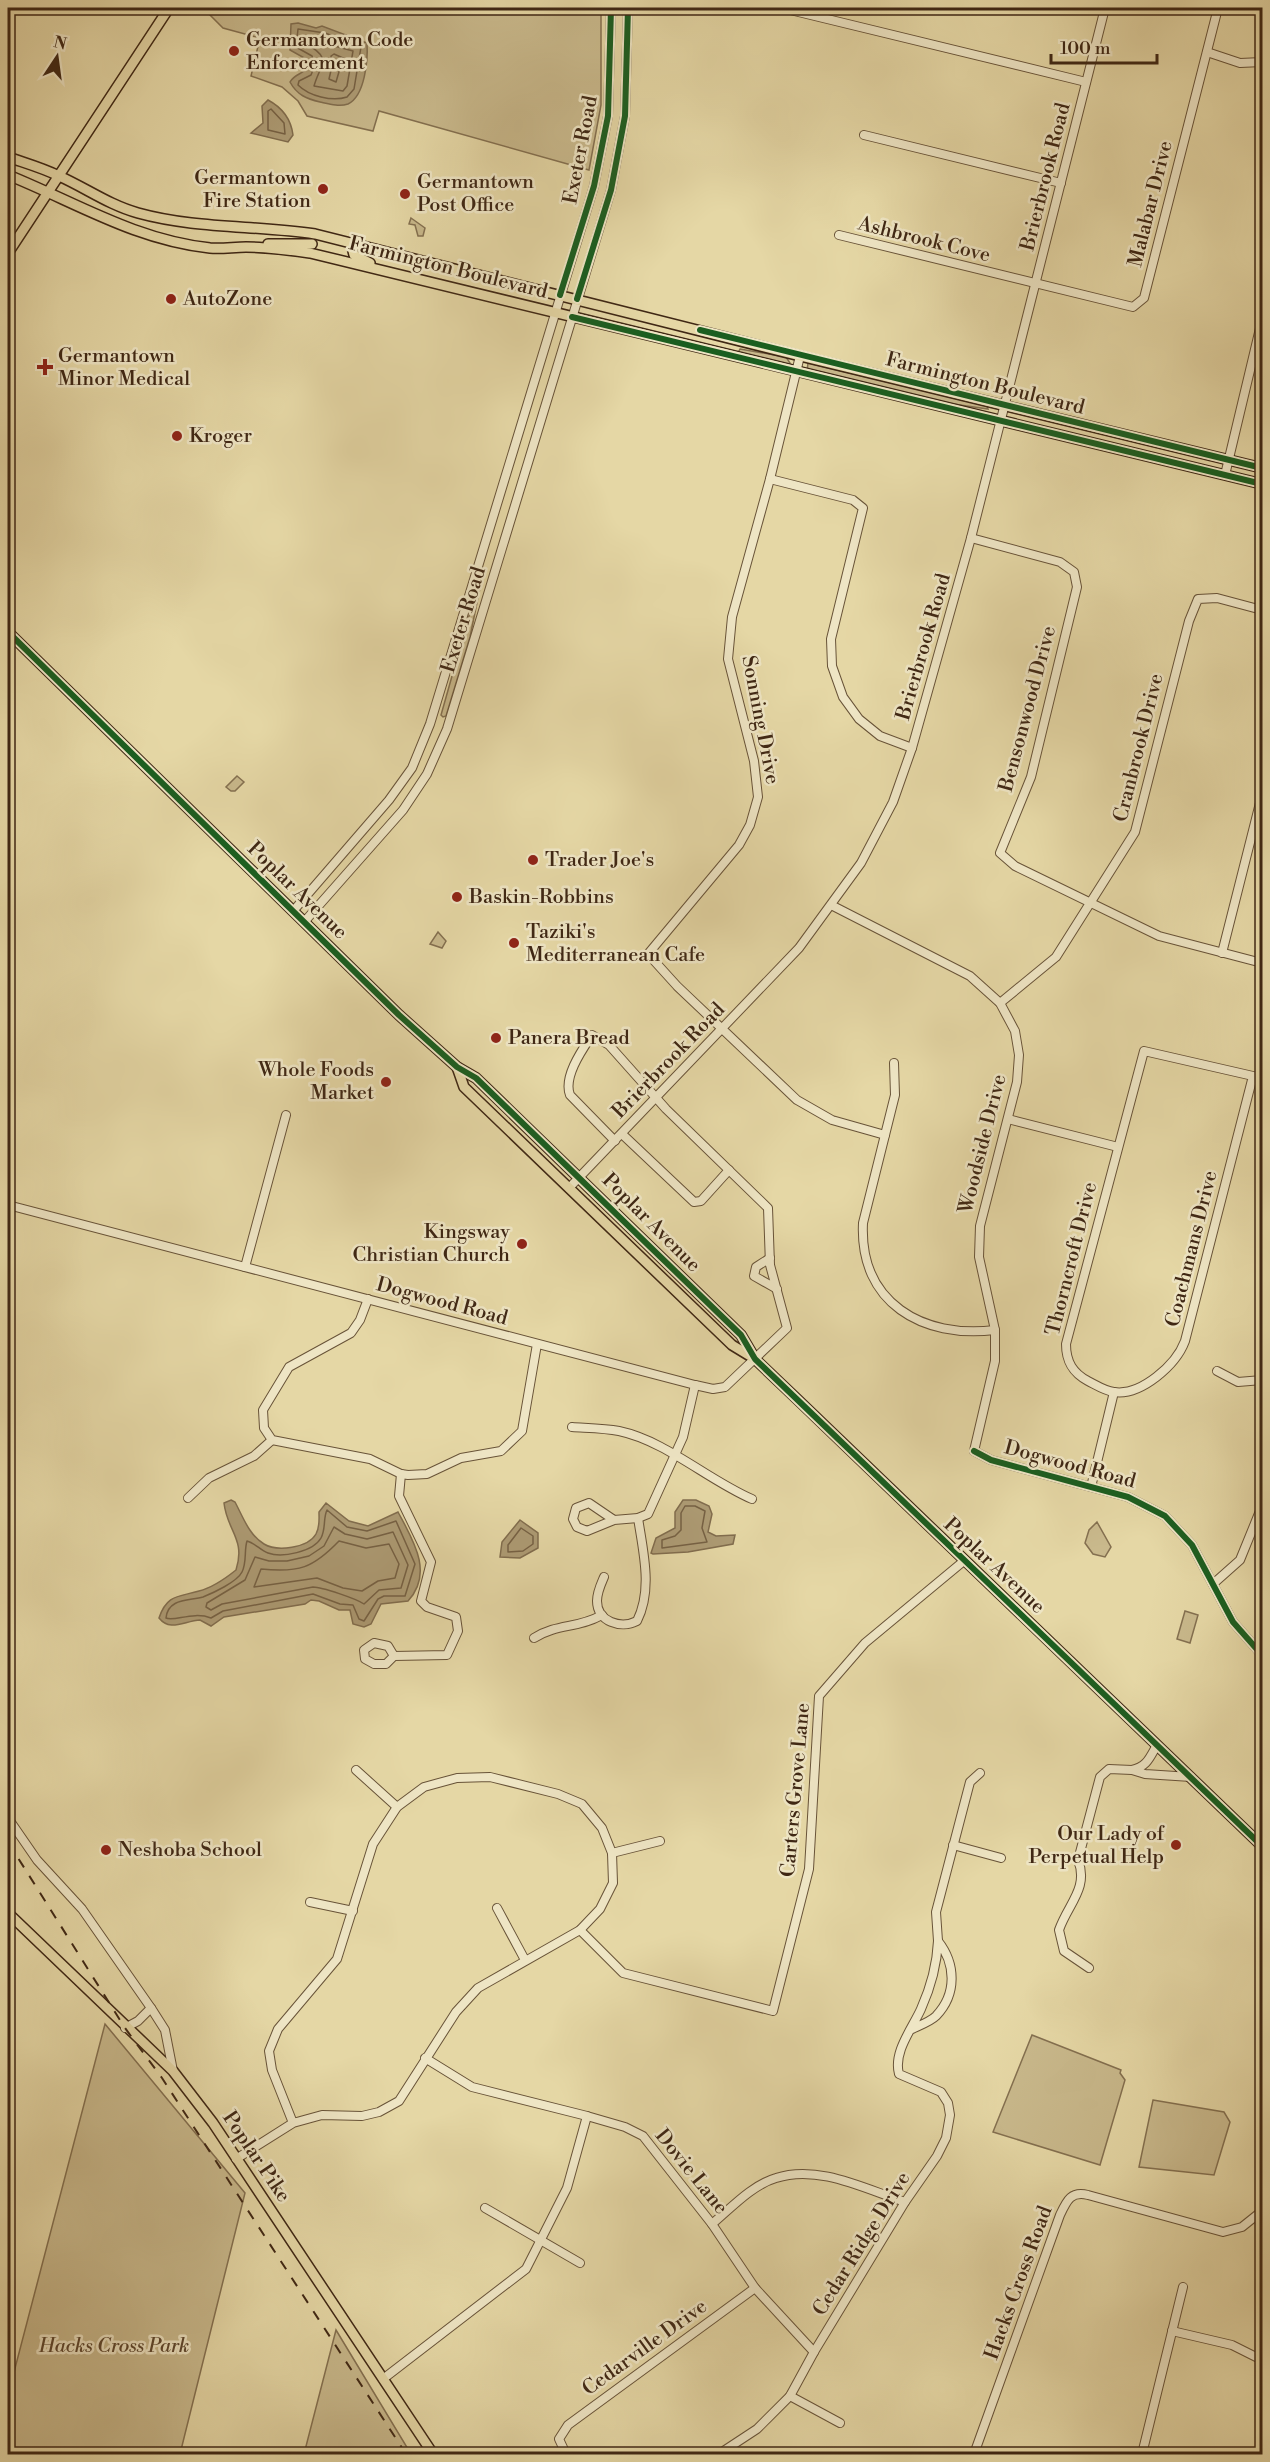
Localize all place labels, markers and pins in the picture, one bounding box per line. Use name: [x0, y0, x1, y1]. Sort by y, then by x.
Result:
place label: Germantown Code Enforcement: [246, 28, 413, 76]
marker: Germantown Code Enforcement: [227, 44, 241, 58]
place label: Germantown Fire Station: [194, 166, 311, 214]
place label: Germantown Post Office: [417, 170, 534, 218]
marker: Germantown Fire Station: [316, 182, 330, 196]
marker: Germantown Post Office: [398, 187, 412, 201]
place label: AutoZone: [182, 287, 272, 312]
marker: AutoZone: [164, 292, 178, 306]
place label: Germantown Minor Medical: [58, 344, 190, 392]
marker: Germantown Minor Medical: [36, 358, 54, 376]
place label: Kroger: [189, 424, 252, 449]
marker: Kroger: [170, 429, 184, 443]
place label: Trader Joe's: [545, 848, 654, 873]
marker: Trader Joe's: [526, 853, 540, 867]
place label: Baskin-Robbins: [468, 885, 614, 910]
marker: Baskin-Robbins: [450, 890, 464, 904]
place label: Taziki's Mediterranean Cafe: [526, 920, 705, 968]
marker: Taziki's Mediterranean Cafe: [507, 936, 521, 950]
place label: Panera Bread: [508, 1026, 630, 1051]
marker: Panera Bread: [489, 1031, 503, 1045]
place label: Whole Foods Market: [257, 1058, 374, 1106]
marker: Whole Foods Market: [379, 1075, 393, 1089]
place label: Kingsway Christian Church: [353, 1220, 510, 1268]
marker: Kingsway Christian Church: [515, 1237, 529, 1251]
place label: Our Lady of Perpetual Help: [1028, 1822, 1165, 1870]
place label: Neshoba School: [118, 1838, 262, 1863]
marker: Our Lady of Perpetual Help: [1169, 1838, 1183, 1852]
marker: Neshoba School: [99, 1843, 113, 1857]

